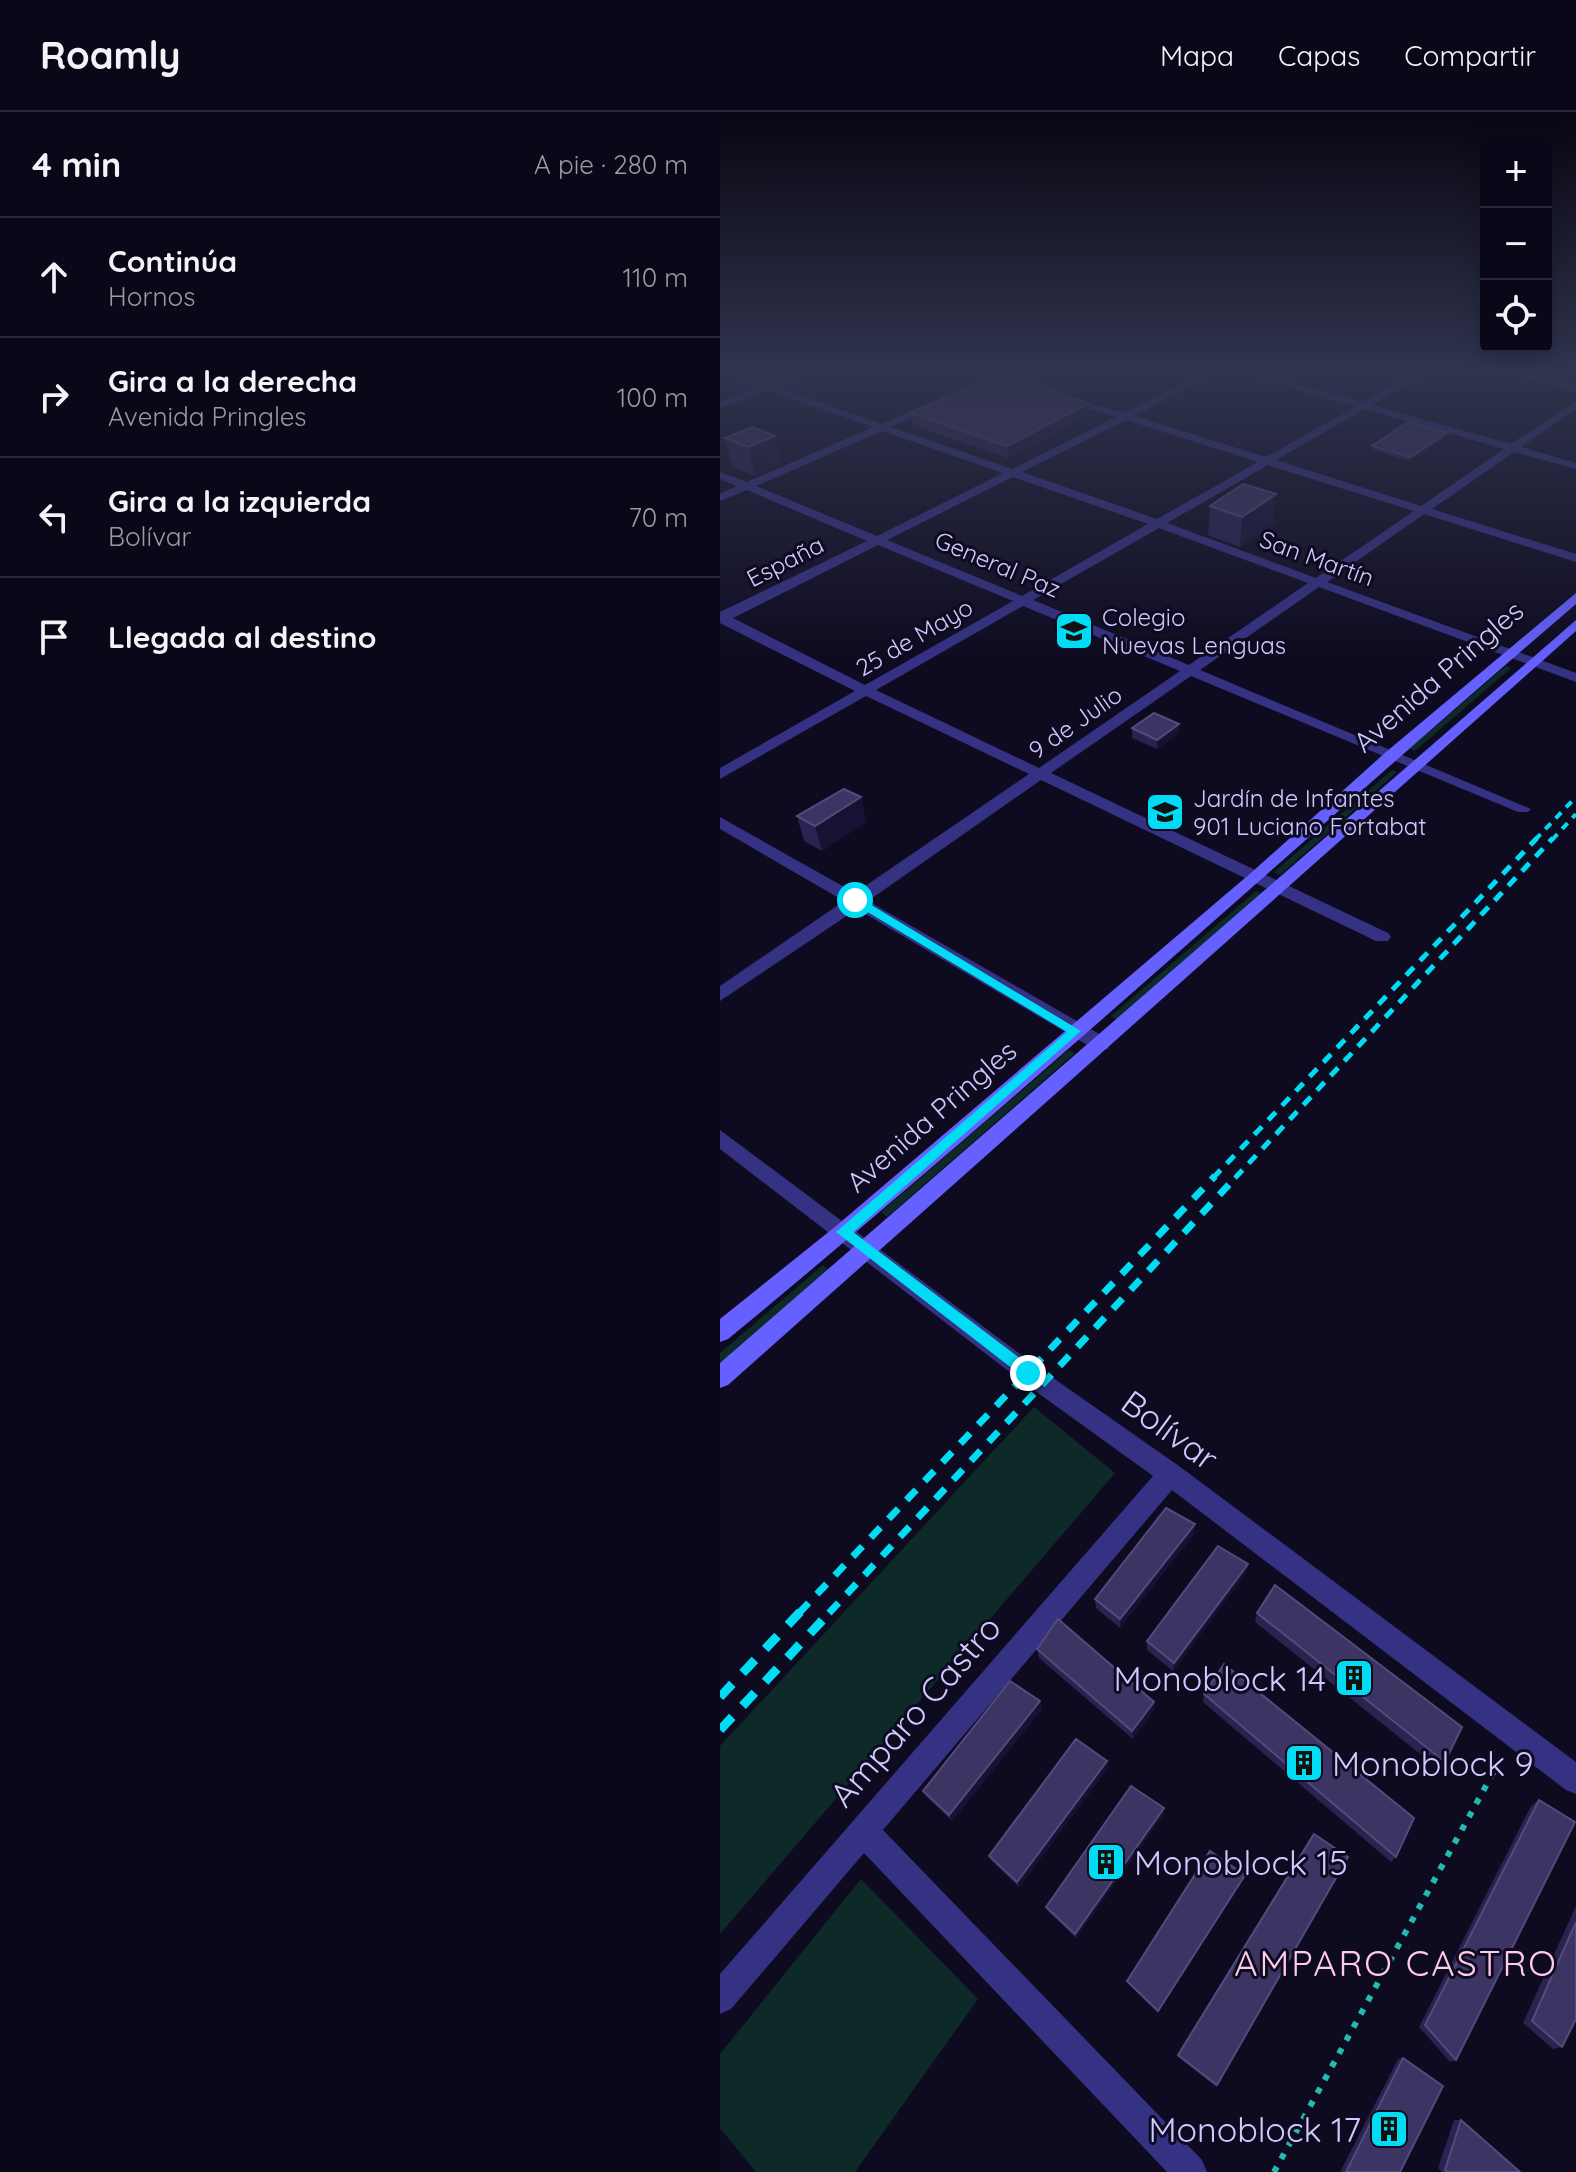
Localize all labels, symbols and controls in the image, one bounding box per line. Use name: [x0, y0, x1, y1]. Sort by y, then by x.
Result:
text: Roamly: [40, 31, 181, 79]
text: Mapa: [1160, 38, 1234, 73]
text: Capas: [1278, 38, 1360, 73]
text: Compartir: [1404, 38, 1536, 73]
map controls: [1480, 136, 1552, 352]
button: +: [1480, 136, 1552, 208]
text: 4 min: [32, 143, 121, 186]
text: A pie · 280 m: [534, 148, 688, 181]
button: −: [1480, 208, 1552, 280]
text: Continúa: [108, 242, 237, 280]
icon: ahead: [32, 255, 76, 299]
text: 110 m: [622, 261, 688, 294]
text: Hornos: [108, 280, 195, 313]
button: locate: [1480, 280, 1552, 352]
text: Gira a la derecha: [108, 362, 357, 400]
icon: right: [32, 375, 76, 419]
text: 100 m: [617, 381, 688, 414]
text: Avenida Pringles: [108, 400, 307, 433]
text: Gira a la izquierda: [108, 482, 371, 520]
icon: left: [32, 495, 76, 539]
text: 70 m: [628, 501, 688, 534]
text: Bolívar: [108, 520, 192, 553]
street label: General Paz: [931, 524, 1065, 604]
street label: San Martín: [1256, 524, 1378, 592]
street label: España: [741, 529, 829, 593]
street label: 25 de Mayo: [850, 592, 978, 682]
street label: Avenida Pringles: [1346, 593, 1530, 759]
place label: Colegio Nuevas Lenguas: [1102, 602, 1286, 660]
school or university icon: Colegio Nuevas Lenguas: [1053, 610, 1095, 652]
icon: arrive: [32, 615, 76, 659]
text: Llegada al destino: [108, 618, 376, 656]
street label: 9 de Julio: [1023, 679, 1127, 765]
place label: Jardín de Infantes 901 Luciano Fortabat: [1193, 783, 1426, 841]
school or university icon: Jardín de Infantes 901 Luciano Fortabat: [1144, 791, 1186, 833]
route start: [837, 882, 873, 918]
street label: Avenida Pringles: [839, 1033, 1023, 1199]
route end: [1010, 1355, 1046, 1391]
street label: Bolívar: [1113, 1380, 1227, 1480]
street label: Amparo Castro: [820, 1607, 1010, 1815]
place label: Monoblock 14: [1113, 1657, 1326, 1700]
building icon: Monoblock 14: [1333, 1657, 1375, 1699]
building icon: Monoblock 9: [1283, 1742, 1325, 1784]
place label: Monoblock 9: [1332, 1742, 1534, 1785]
building icon: Monoblock 15: [1085, 1841, 1127, 1883]
place label: Monoblock 15: [1134, 1841, 1348, 1884]
district label: AMPARO CASTRO: [1234, 1940, 1558, 1985]
place label: Monoblock 17: [1148, 2108, 1361, 2151]
building icon: Monoblock 17: [1368, 2108, 1410, 2150]

